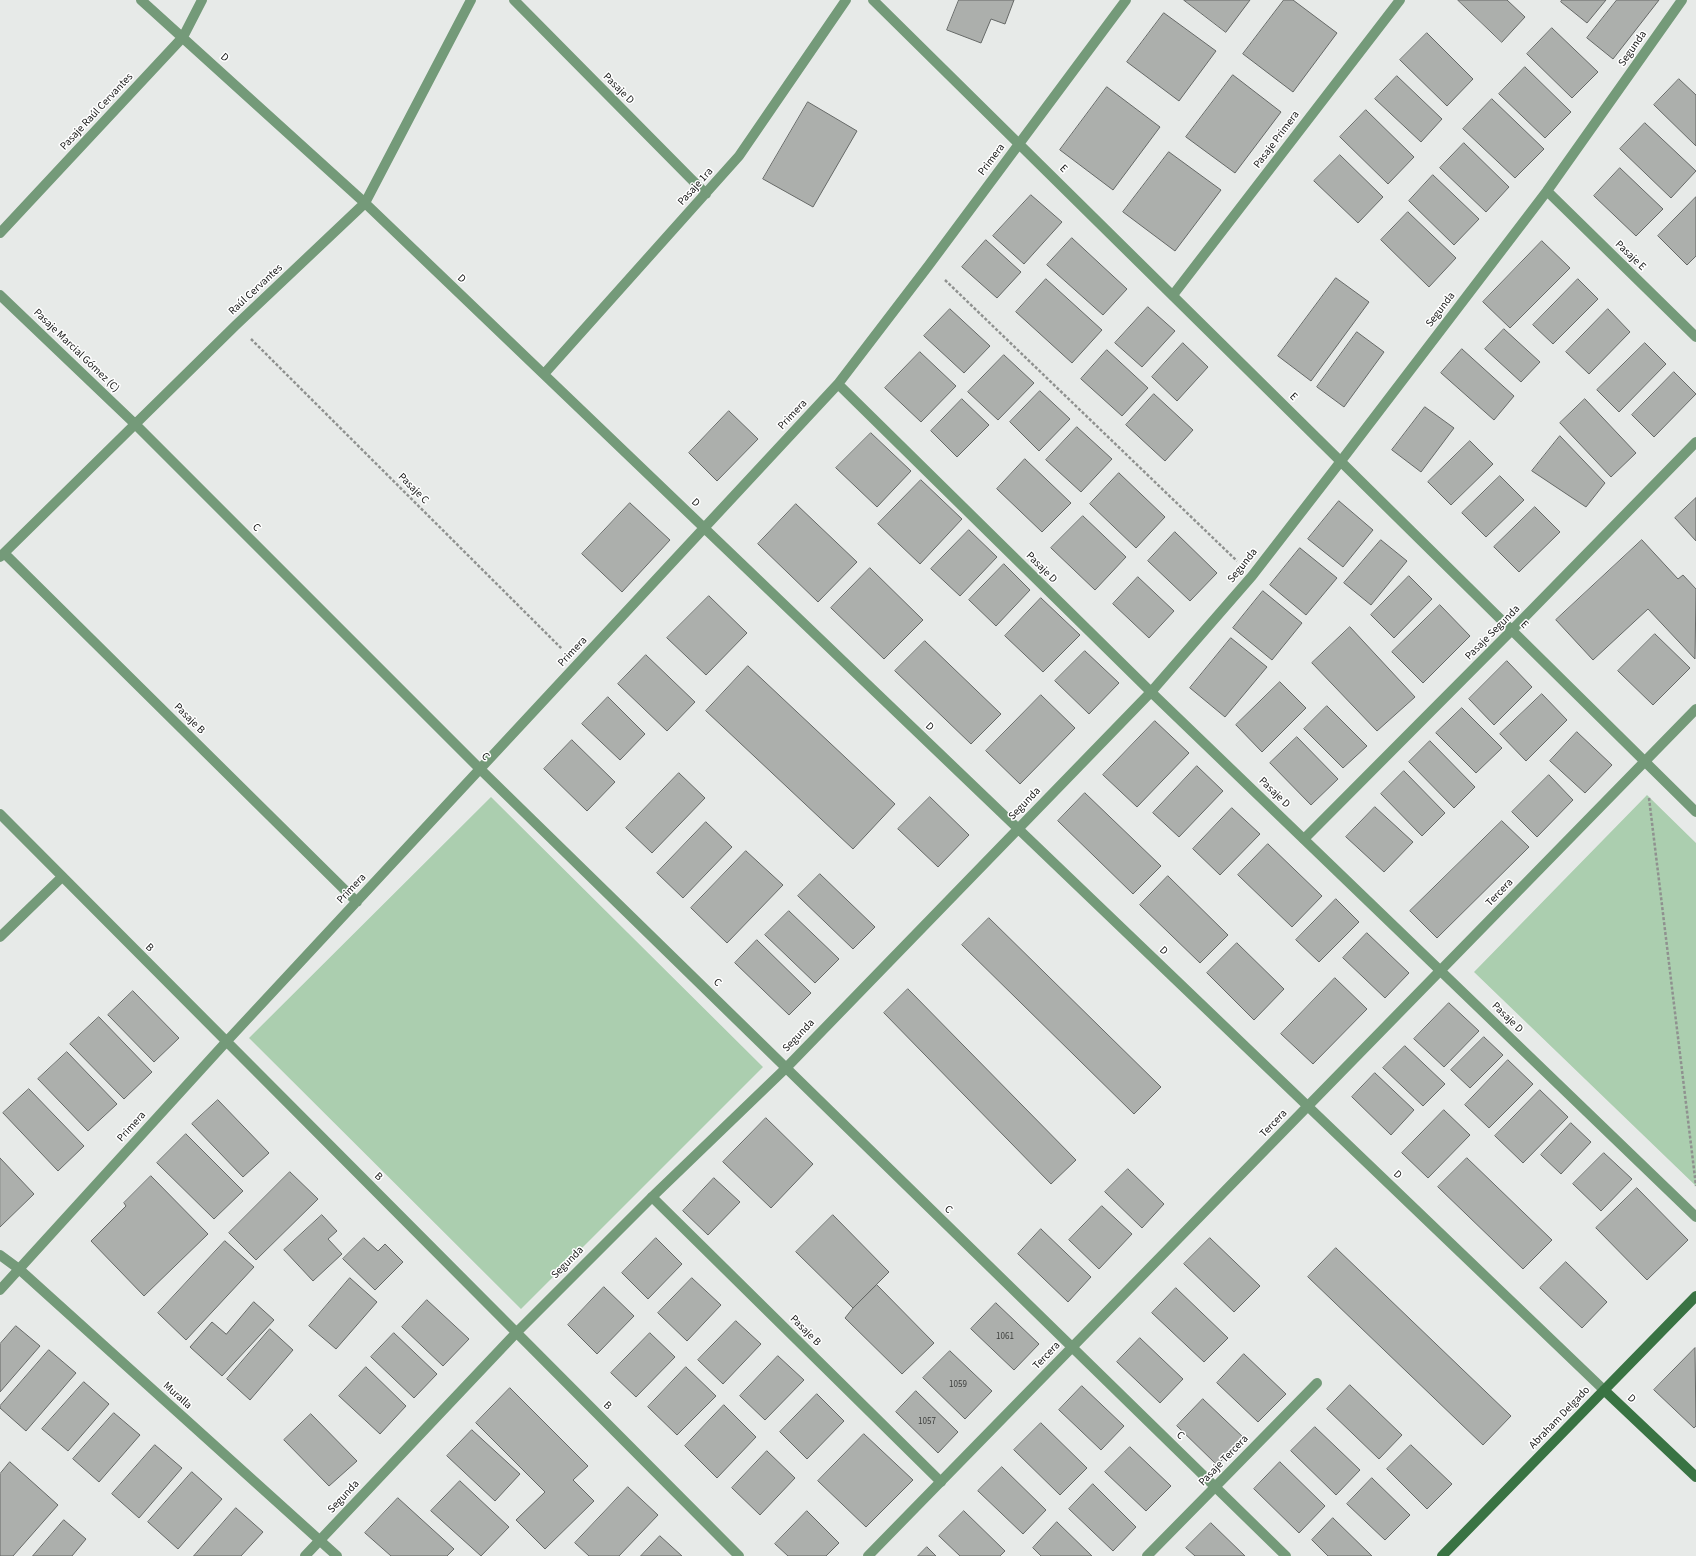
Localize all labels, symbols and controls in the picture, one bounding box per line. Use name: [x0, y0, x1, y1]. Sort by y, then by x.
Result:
street label: Segunda: [1616, 29, 1650, 69]
street label: D: [217, 51, 231, 65]
street label: Pasaje Raúl Cervantes: [58, 71, 136, 153]
street label: Pasaje D: [600, 71, 636, 107]
street label: Pasaje Primera: [1251, 109, 1303, 171]
street label: Primera: [976, 141, 1008, 179]
street label: E: [1056, 162, 1070, 176]
street label: Pasaje 1ra: [676, 165, 716, 209]
street label: Pasaje E: [1612, 238, 1648, 274]
street label: Raúl Cervantes: [226, 262, 286, 318]
street label: D: [454, 272, 468, 286]
street label: Segunda: [1424, 290, 1458, 330]
street label: Pasaje Marcial Gómez (C): [30, 306, 122, 396]
street label: E: [1286, 390, 1300, 404]
street label: Primera: [776, 397, 810, 433]
street label: Pasaje C: [395, 471, 431, 507]
street label: D: [688, 496, 702, 510]
street label: C: [249, 521, 263, 535]
street label: Segunda: [1225, 546, 1261, 586]
street label: Pasaje D: [1023, 550, 1059, 586]
street label: Pasaje Segunda: [1463, 603, 1523, 663]
street label: E: [1517, 618, 1531, 632]
street label: Primera: [556, 634, 590, 670]
street label: Pasaje B: [171, 701, 207, 737]
street label: D: [922, 720, 936, 734]
street label: C: [478, 750, 492, 764]
street label: Pasaje D: [1256, 775, 1292, 811]
street label: Segunda: [1006, 785, 1044, 823]
street label: Primera: [335, 871, 369, 907]
street label: Tercera: [1484, 876, 1516, 910]
street label: B: [142, 941, 156, 955]
street label: D: [1156, 944, 1170, 958]
street label: C: [710, 976, 724, 990]
street label: Pasaje D: [1489, 1000, 1525, 1036]
street label: Segunda: [780, 1017, 818, 1055]
street label: Tercera: [1258, 1107, 1290, 1141]
street label: Primera: [115, 1109, 149, 1145]
street label: D: [1390, 1168, 1404, 1182]
street label: B: [371, 1170, 385, 1184]
street label: C: [941, 1203, 955, 1217]
street label: Segunda: [549, 1244, 587, 1282]
street label: Pasaje B: [787, 1313, 823, 1349]
house number: 1061: [996, 1332, 1014, 1342]
street label: Tercera: [1031, 1339, 1063, 1373]
street label: Muralla: [160, 1380, 194, 1412]
house number: 1059: [949, 1380, 967, 1390]
street label: Abraham Delgado: [1527, 1384, 1593, 1452]
street label: D: [1624, 1392, 1638, 1406]
street label: B: [600, 1399, 614, 1413]
house number: 1057: [918, 1417, 936, 1427]
street label: C: [1173, 1429, 1187, 1443]
street label: Pasaje Tercera: [1197, 1433, 1251, 1489]
street label: Segunda: [325, 1478, 363, 1516]

